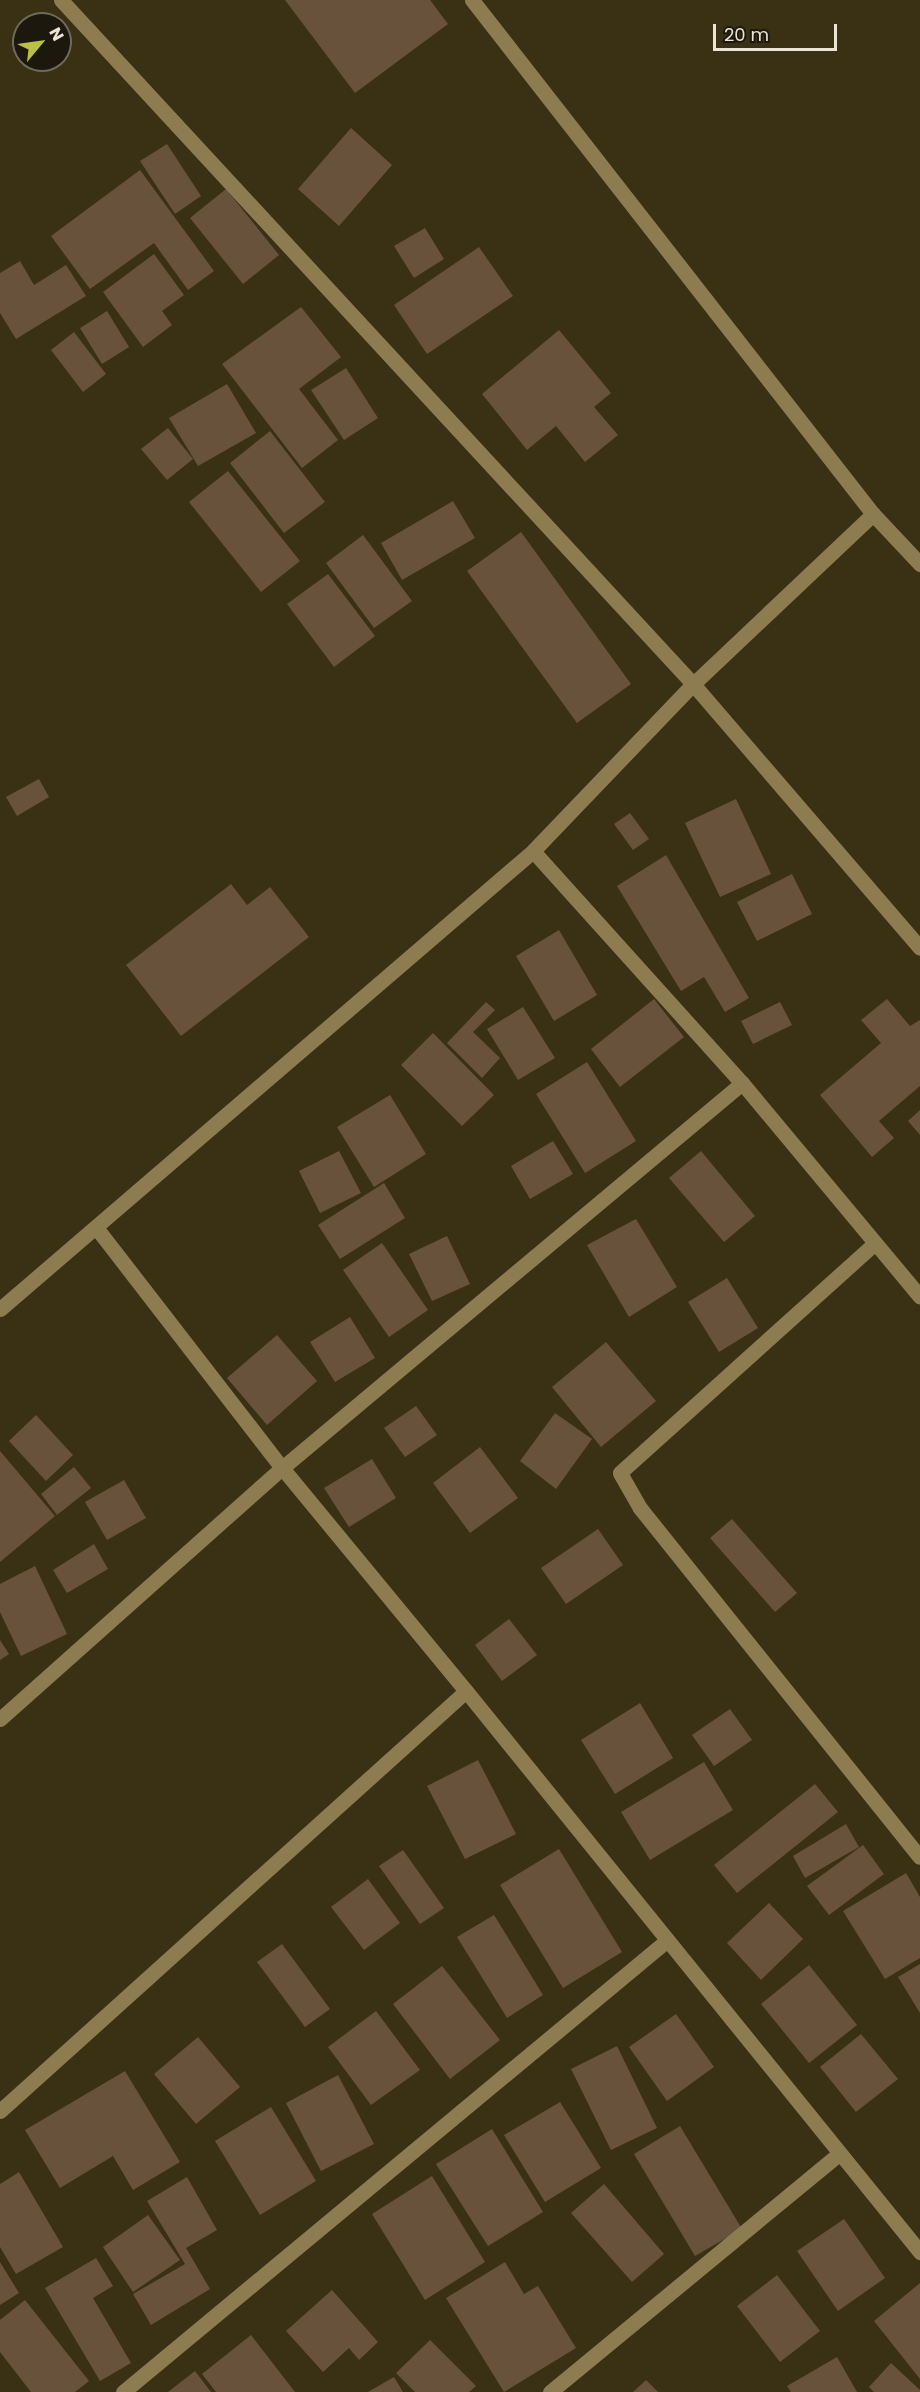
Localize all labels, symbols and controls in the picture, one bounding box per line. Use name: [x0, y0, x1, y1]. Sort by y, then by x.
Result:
north arrow: [12, 12, 72, 72]
scale bar: [716, 12, 840, 50]
text: 20 m: [724, 22, 769, 47]
text: N: [43, 23, 69, 45]

